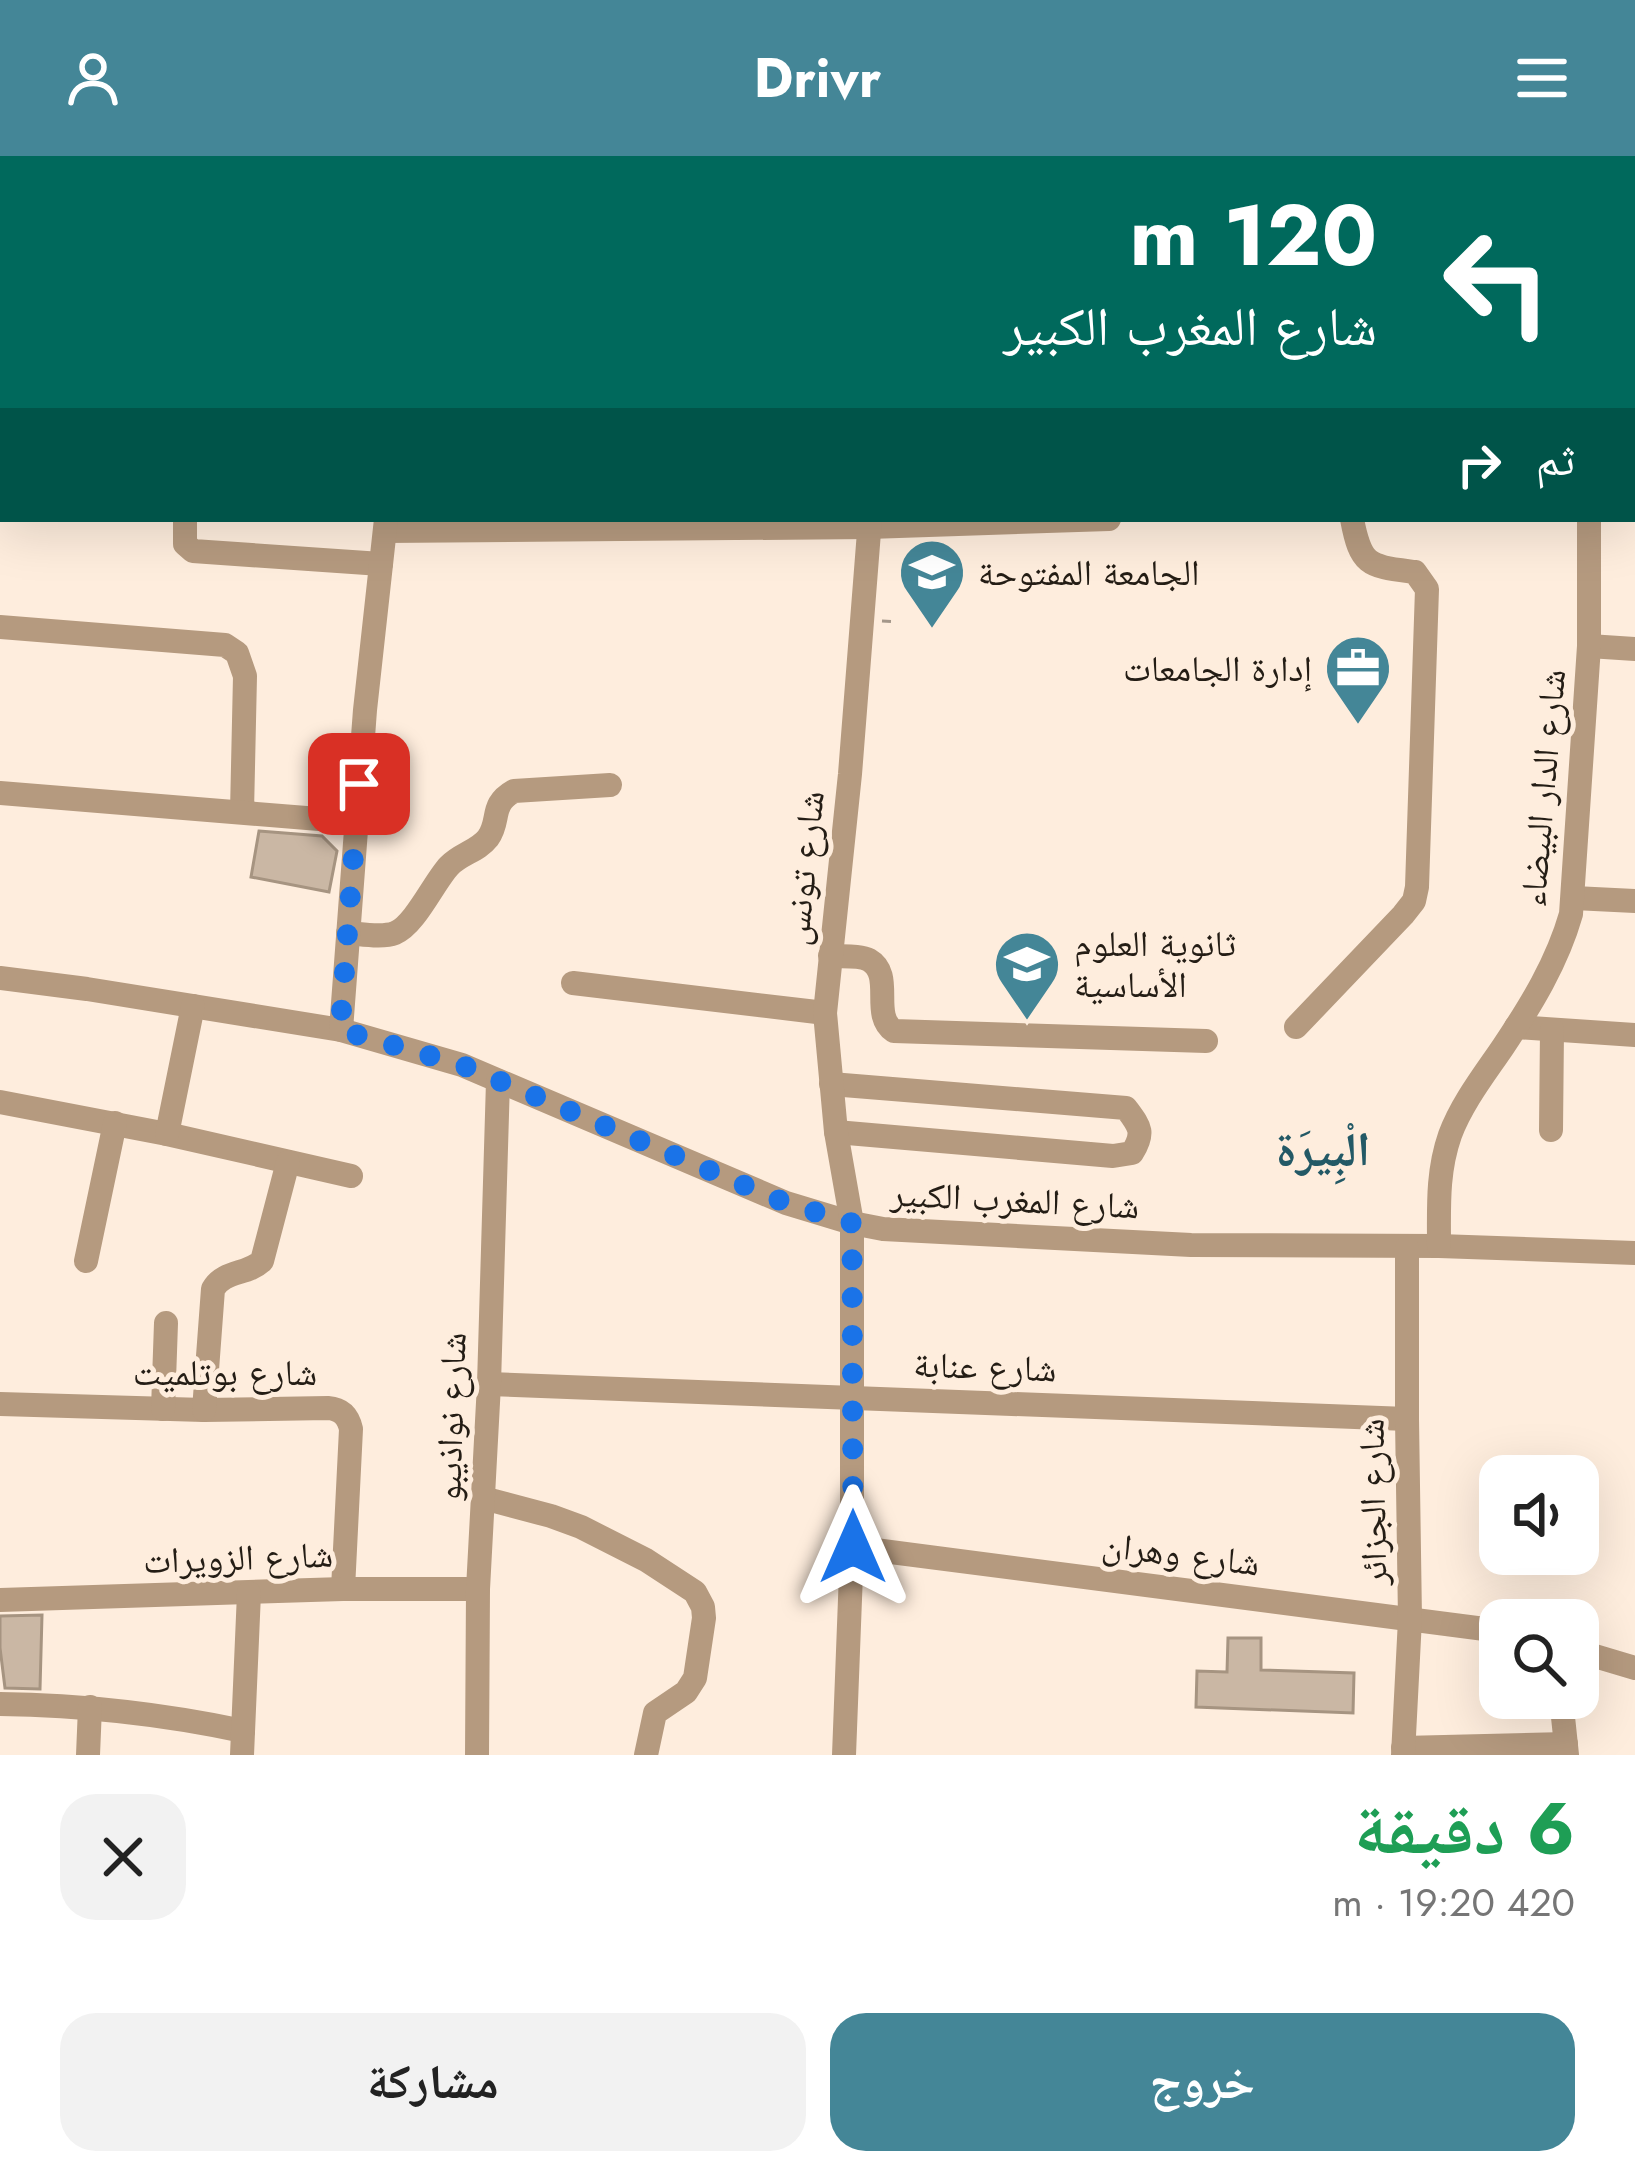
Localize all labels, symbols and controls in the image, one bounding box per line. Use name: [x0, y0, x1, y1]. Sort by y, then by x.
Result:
text: Drivr: [754, 39, 881, 117]
icon: person: [60, 45, 126, 111]
icon: menu: [1509, 45, 1575, 111]
text: 120 m: [1129, 175, 1377, 297]
icon: left: [1419, 204, 1575, 360]
text: شارع المغرب الكبير: [1003, 287, 1377, 365]
text: ثم: [1536, 427, 1575, 492]
icon: right: [1446, 432, 1512, 498]
school or university icon: الجامعة المفتوحة: [897, 537, 967, 631]
place label: الجامعة المفتوحة: [978, 546, 1200, 598]
office icon: إدارة الجامعات: [1323, 633, 1393, 727]
place label: إدارة الجامعات: [1123, 642, 1312, 694]
street label: شارع الدار البيضاء: [1506, 667, 1578, 909]
pin: [308, 733, 410, 835]
icon: arrive: [326, 751, 392, 817]
street label: شارع تونس: [769, 788, 837, 948]
place label: ثانوية العلوم الأساسية: [1074, 917, 1236, 1010]
school or university icon: ثانوية العلوم الأساسية: [992, 929, 1062, 1023]
district label: الْبِيرَة: [1276, 1115, 1370, 1185]
street label: شارع المغرب الكبير: [888, 1166, 1141, 1231]
street label: شارع نواذيبو: [421, 1332, 479, 1502]
street label: شارع عنابة: [913, 1338, 1057, 1394]
street label: شارع بوتلميت: [133, 1346, 317, 1398]
street label: شارع الجزائر: [1345, 1418, 1399, 1587]
map controls: [1479, 1455, 1599, 1719]
button: sound: [1479, 1455, 1599, 1575]
position arrow: [790, 1484, 916, 1610]
street label: شارع وهران: [1099, 1518, 1263, 1588]
street label: شارع الزويرات: [142, 1528, 334, 1586]
button: search: [1479, 1599, 1599, 1719]
text: 6 دقيقة: [1354, 1777, 1575, 1881]
button: close: [60, 1794, 186, 1920]
text: 420 m · 19:20: [1332, 1874, 1575, 1931]
button: مشاركة: [60, 2013, 806, 2151]
button: خروج: [830, 2013, 1575, 2151]

